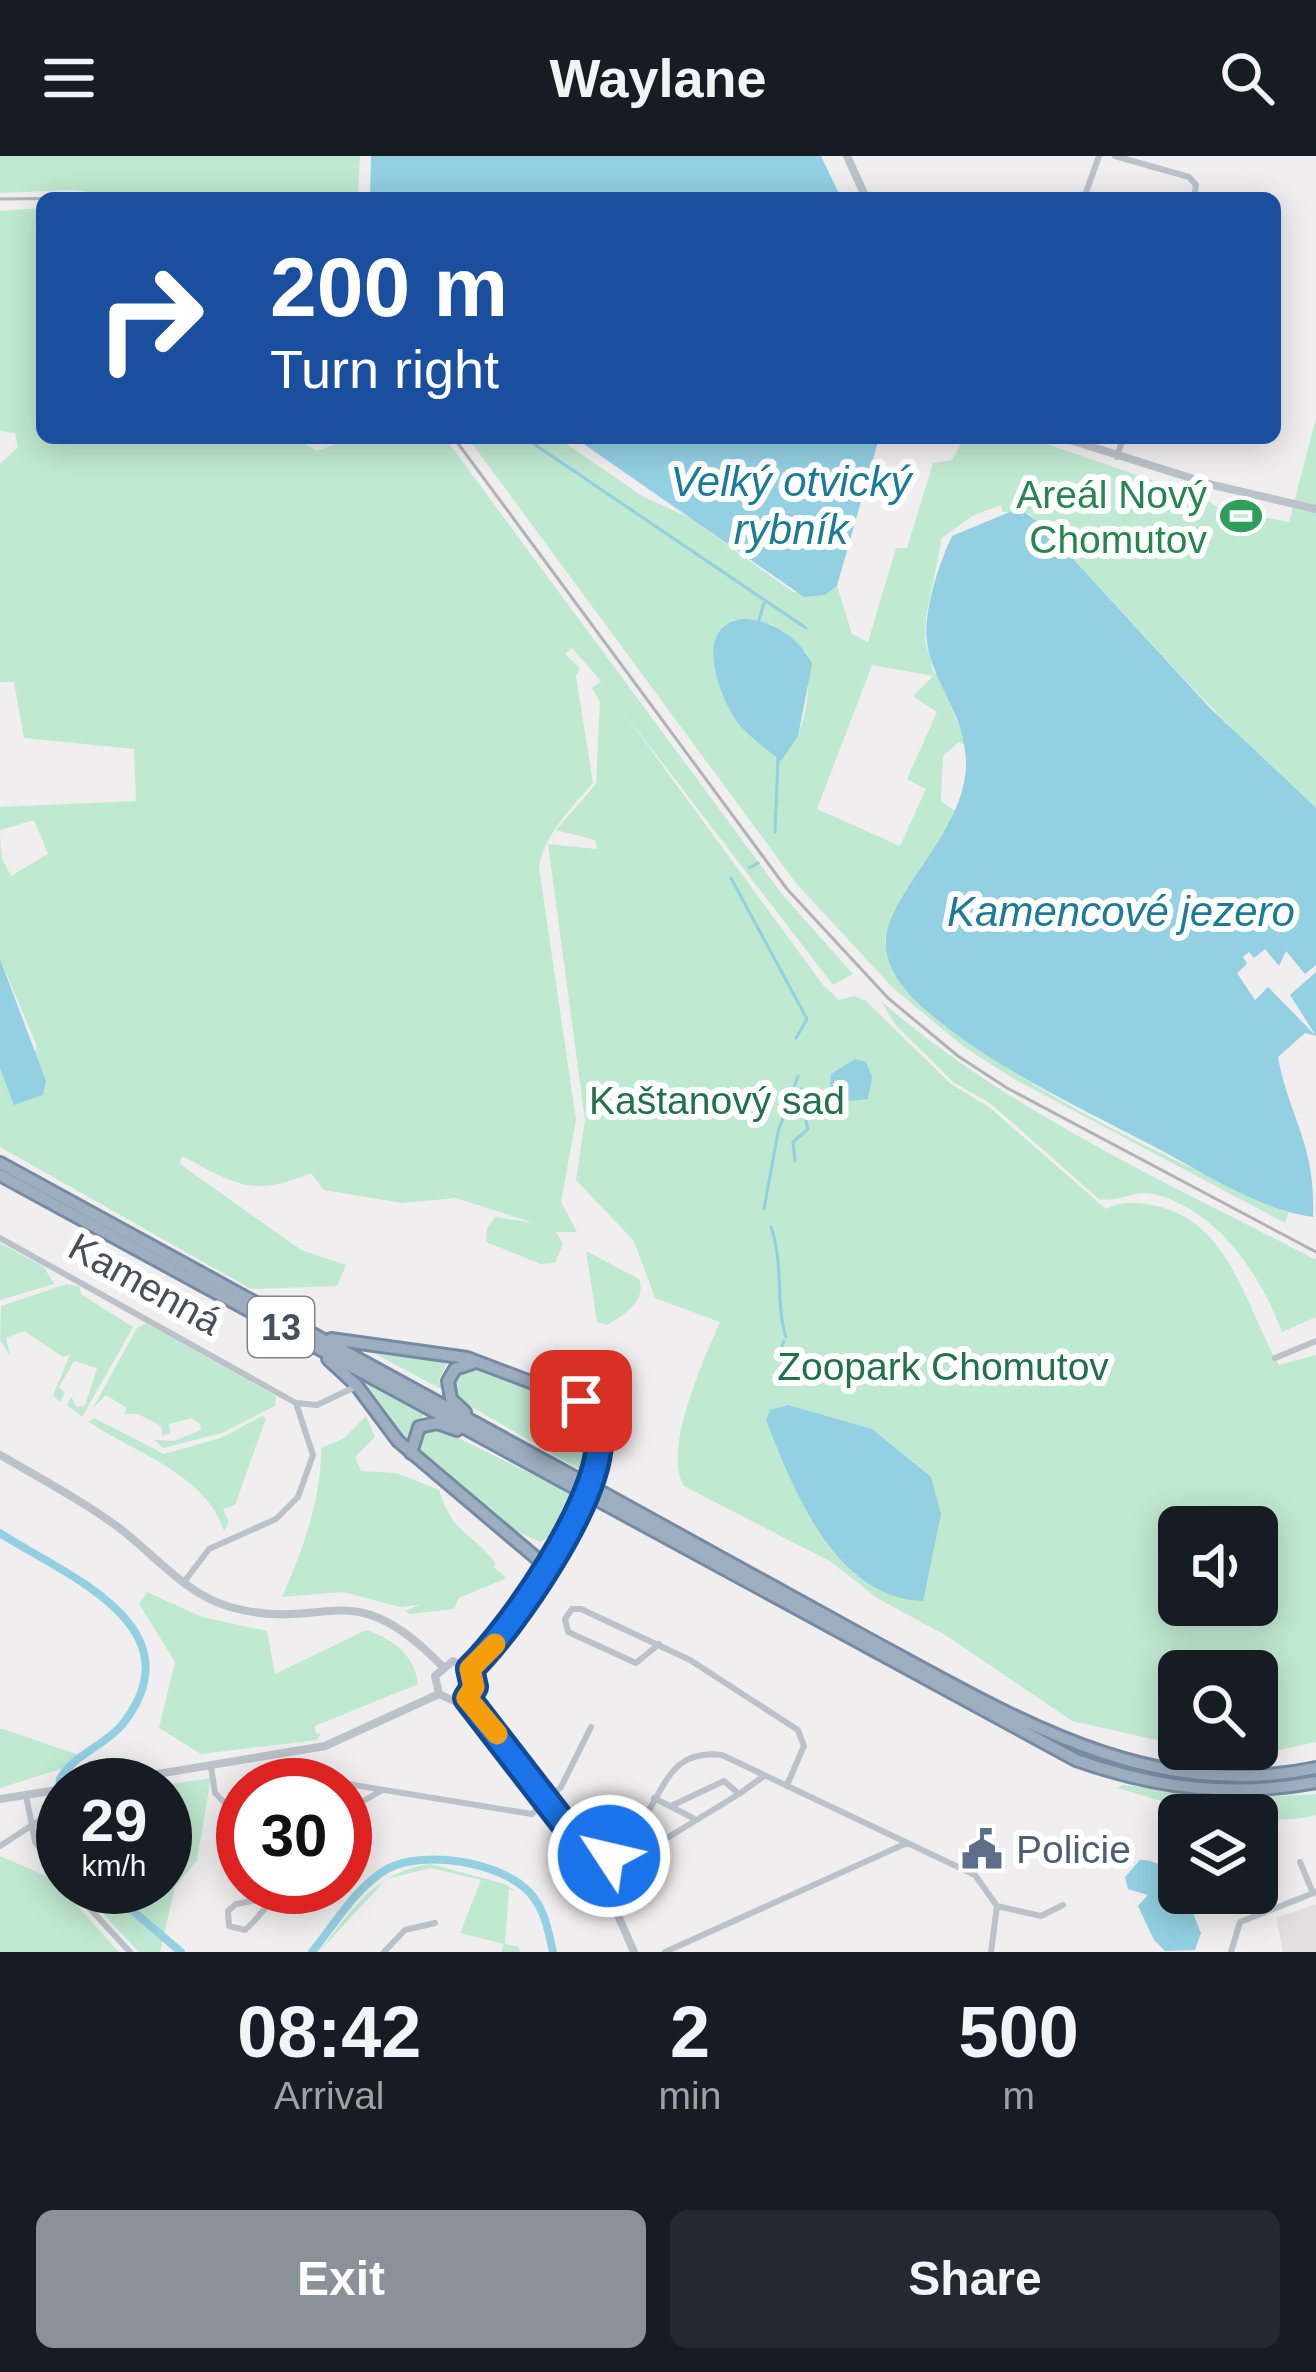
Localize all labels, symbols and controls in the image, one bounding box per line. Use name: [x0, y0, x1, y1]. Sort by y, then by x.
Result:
icon: menu: [36, 45, 102, 111]
icon: search: [1214, 45, 1280, 111]
text: Waylane: [549, 48, 767, 108]
icon: right: [72, 240, 228, 396]
text: 200 m: [270, 240, 508, 334]
text: Turn right: [270, 339, 499, 399]
water label: Velký otvický rybník: [670, 458, 915, 553]
place label: Areál Nový Chomutov: [1016, 473, 1208, 561]
sports icon: Areál Nový Chomutov: [1218, 493, 1264, 539]
water label: Kamencové jezero: [947, 888, 1295, 935]
park label: Kaštanový sad: [589, 1079, 845, 1122]
street label: Kamenná: [62, 1225, 229, 1343]
road number: 13: [248, 1297, 314, 1357]
park label: Zoopark Chomutov: [777, 1345, 1109, 1388]
pin: [530, 1350, 632, 1452]
icon: arrive: [548, 1368, 614, 1434]
map controls: [1158, 1506, 1278, 1914]
button: sound: [1158, 1506, 1278, 1626]
button: search: [1158, 1650, 1278, 1770]
speed limit sign: 30: [216, 1758, 372, 1914]
text: 29: [81, 1787, 147, 1854]
position arrow: [546, 1793, 672, 1919]
button: layers: [1158, 1794, 1278, 1914]
public building icon: Policie: [959, 1826, 1005, 1872]
place label: Policie: [1016, 1828, 1131, 1871]
text: km/h: [81, 1849, 147, 1882]
text: 08:42: [237, 1992, 421, 2072]
text: 2: [670, 1992, 710, 2072]
text: 500: [959, 1992, 1079, 2072]
text: Arrival: [274, 2074, 385, 2117]
text: min: [659, 2074, 721, 2117]
text: m: [1002, 2074, 1035, 2117]
button: Exit: [36, 2210, 646, 2348]
button: Share: [670, 2210, 1280, 2348]

